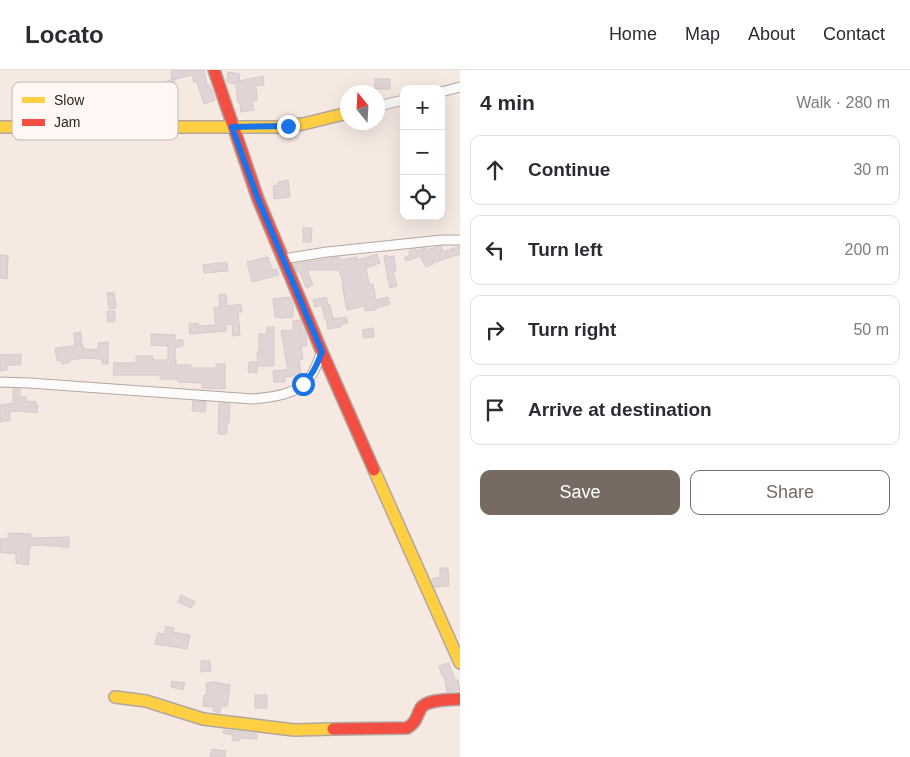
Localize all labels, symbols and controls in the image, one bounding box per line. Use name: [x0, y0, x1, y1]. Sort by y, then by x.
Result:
text: Locato: [25, 21, 104, 48]
text: Home: [609, 24, 657, 44]
text: Map: [685, 24, 720, 44]
text: About: [748, 24, 795, 44]
text: Contact: [823, 24, 885, 44]
legend: [12, 82, 178, 140]
north arrow: [340, 85, 385, 130]
map controls: [400, 85, 445, 220]
button: +: [400, 85, 445, 130]
text: 4 min: [480, 91, 535, 114]
text: Slow: [54, 92, 85, 108]
text: Walk · 280 m: [796, 94, 890, 111]
text: Jam: [54, 114, 80, 130]
route end: [277, 115, 300, 138]
button: −: [400, 130, 445, 175]
icon: ahead: [481, 156, 509, 184]
text: Continue: [528, 159, 610, 180]
text: 30 m: [853, 161, 889, 178]
button: locate: [400, 175, 445, 220]
icon: left: [481, 236, 509, 264]
text: Turn left: [528, 239, 603, 260]
text: 200 m: [845, 241, 889, 258]
icon: right: [481, 316, 509, 344]
text: Turn right: [528, 319, 616, 340]
text: 50 m: [853, 321, 889, 338]
route start: [292, 373, 315, 396]
icon: arrive: [481, 396, 509, 424]
text: Arrive at destination: [528, 399, 712, 420]
button: Save: [480, 470, 680, 515]
button: Share: [690, 470, 890, 515]

